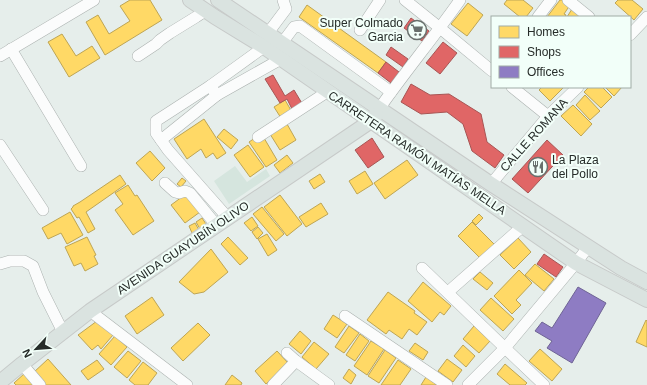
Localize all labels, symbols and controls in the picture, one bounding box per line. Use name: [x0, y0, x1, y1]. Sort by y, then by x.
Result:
place label: Super Colmado Garcia: [320, 16, 403, 44]
legend: [491, 16, 631, 88]
supermarket icon: Super Colmado Garcia: [406, 19, 428, 41]
text: Homes: [527, 25, 565, 39]
text: Shops: [527, 45, 561, 59]
text: Offices: [527, 65, 564, 79]
street label: CARRETERA RAMÓN MATÍAS MELLA: [326, 87, 509, 218]
street label: CALLE ROMANA: [497, 95, 571, 175]
place label: La Plaza del Pollo: [552, 153, 599, 181]
restaurant icon: La Plaza del Pollo: [527, 156, 549, 178]
street label: AVENIDA GUAYUBÍN OLIVO: [114, 198, 252, 297]
north arrow: [16, 329, 56, 369]
text: N: [20, 347, 34, 360]

